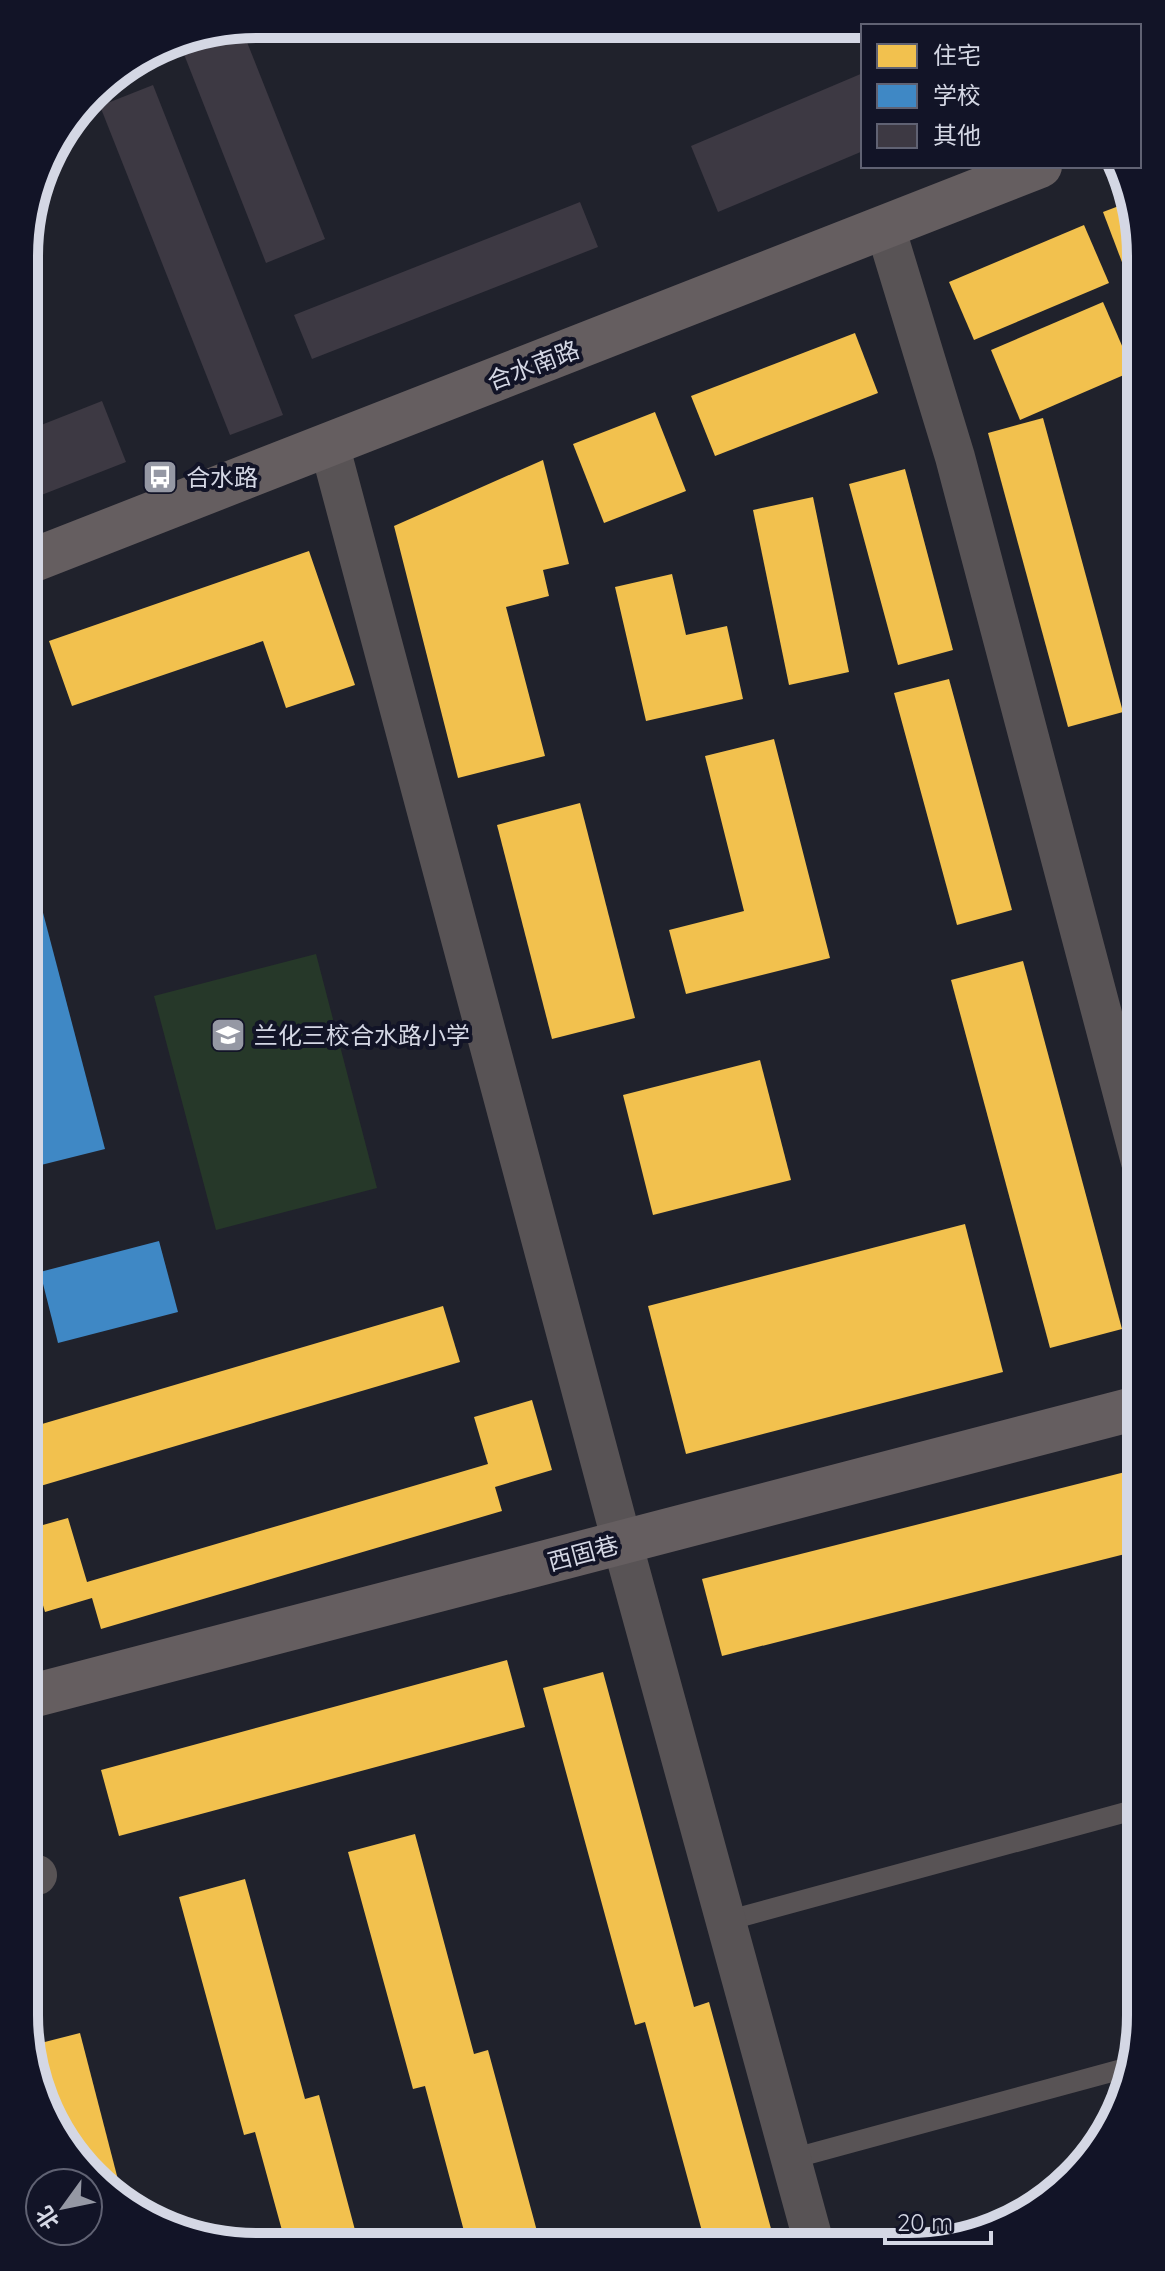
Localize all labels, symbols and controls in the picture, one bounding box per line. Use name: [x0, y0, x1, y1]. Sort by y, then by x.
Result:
legend: [861, 24, 1141, 168]
text: 住宅: [933, 40, 981, 70]
text: 学校: [933, 80, 981, 110]
text: 其他: [933, 120, 981, 150]
street label: 合水南路: [483, 334, 583, 396]
bus stop icon: 合水路: [141, 458, 179, 496]
place label: 合水路: [186, 462, 258, 492]
school or university icon: 兰化三校合水路小学: [209, 1016, 247, 1054]
place label: 兰化三校合水路小学: [254, 1020, 470, 1050]
street label: 西固巷: [544, 1529, 622, 1577]
north arrow: [24, 2167, 104, 2247]
scale bar: [885, 2195, 991, 2245]
text: 北: [29, 2201, 65, 2235]
text: 20 m: [897, 2207, 953, 2237]

